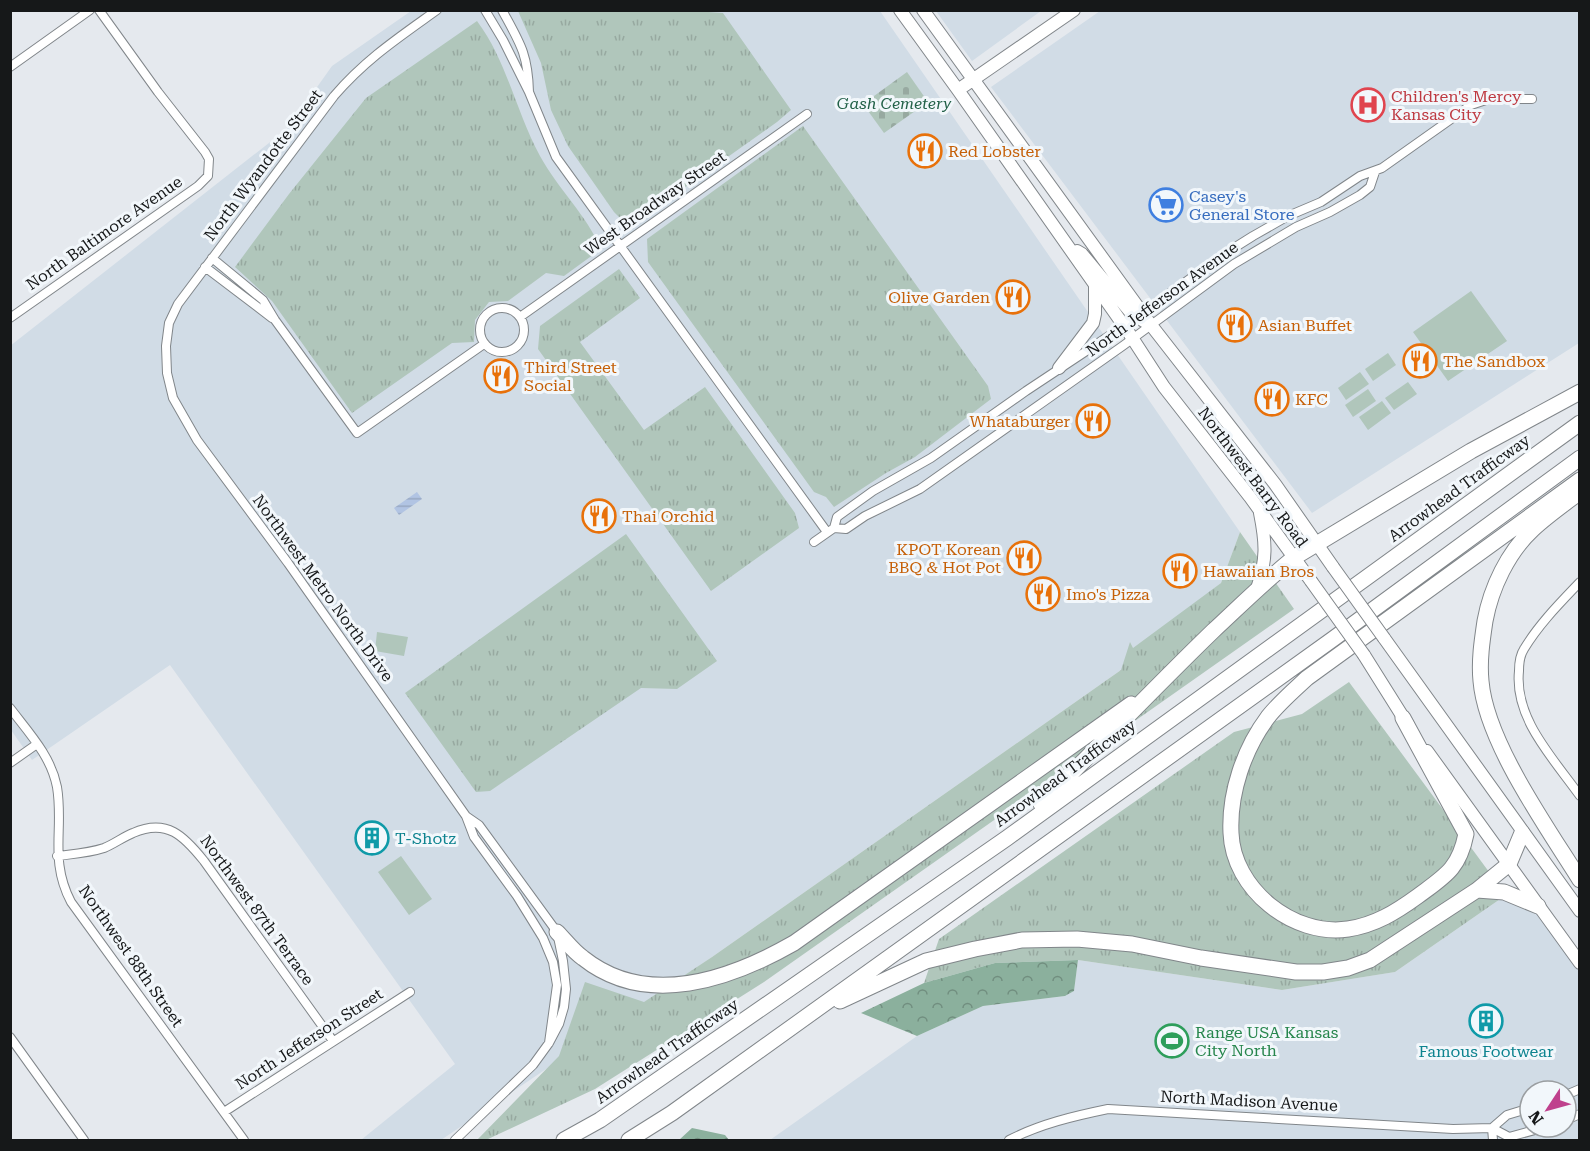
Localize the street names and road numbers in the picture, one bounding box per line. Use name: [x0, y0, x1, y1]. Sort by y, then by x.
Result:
street label: North Wyandotte Street: [200, 86, 326, 244]
street label: West Broadway Street: [581, 147, 729, 259]
street label: North Baltimore Avenue: [22, 172, 186, 294]
street label: North Jefferson Avenue: [1082, 237, 1242, 361]
street label: Northwest Barry Road: [1194, 403, 1312, 551]
street label: Arrowhead Trafficway: [1385, 430, 1534, 546]
street label: Northwest Metro North Drive: [249, 491, 397, 685]
street label: Arrowhead Trafficway: [991, 715, 1140, 831]
street label: Northwest 87th Terrace: [196, 831, 318, 989]
street label: Northwest 88th Street: [75, 881, 187, 1031]
street label: North Jefferson Street: [232, 984, 386, 1094]
street label: Arrowhead Trafficway: [592, 994, 743, 1108]
street label: North Madison Avenue: [1160, 1087, 1338, 1115]

